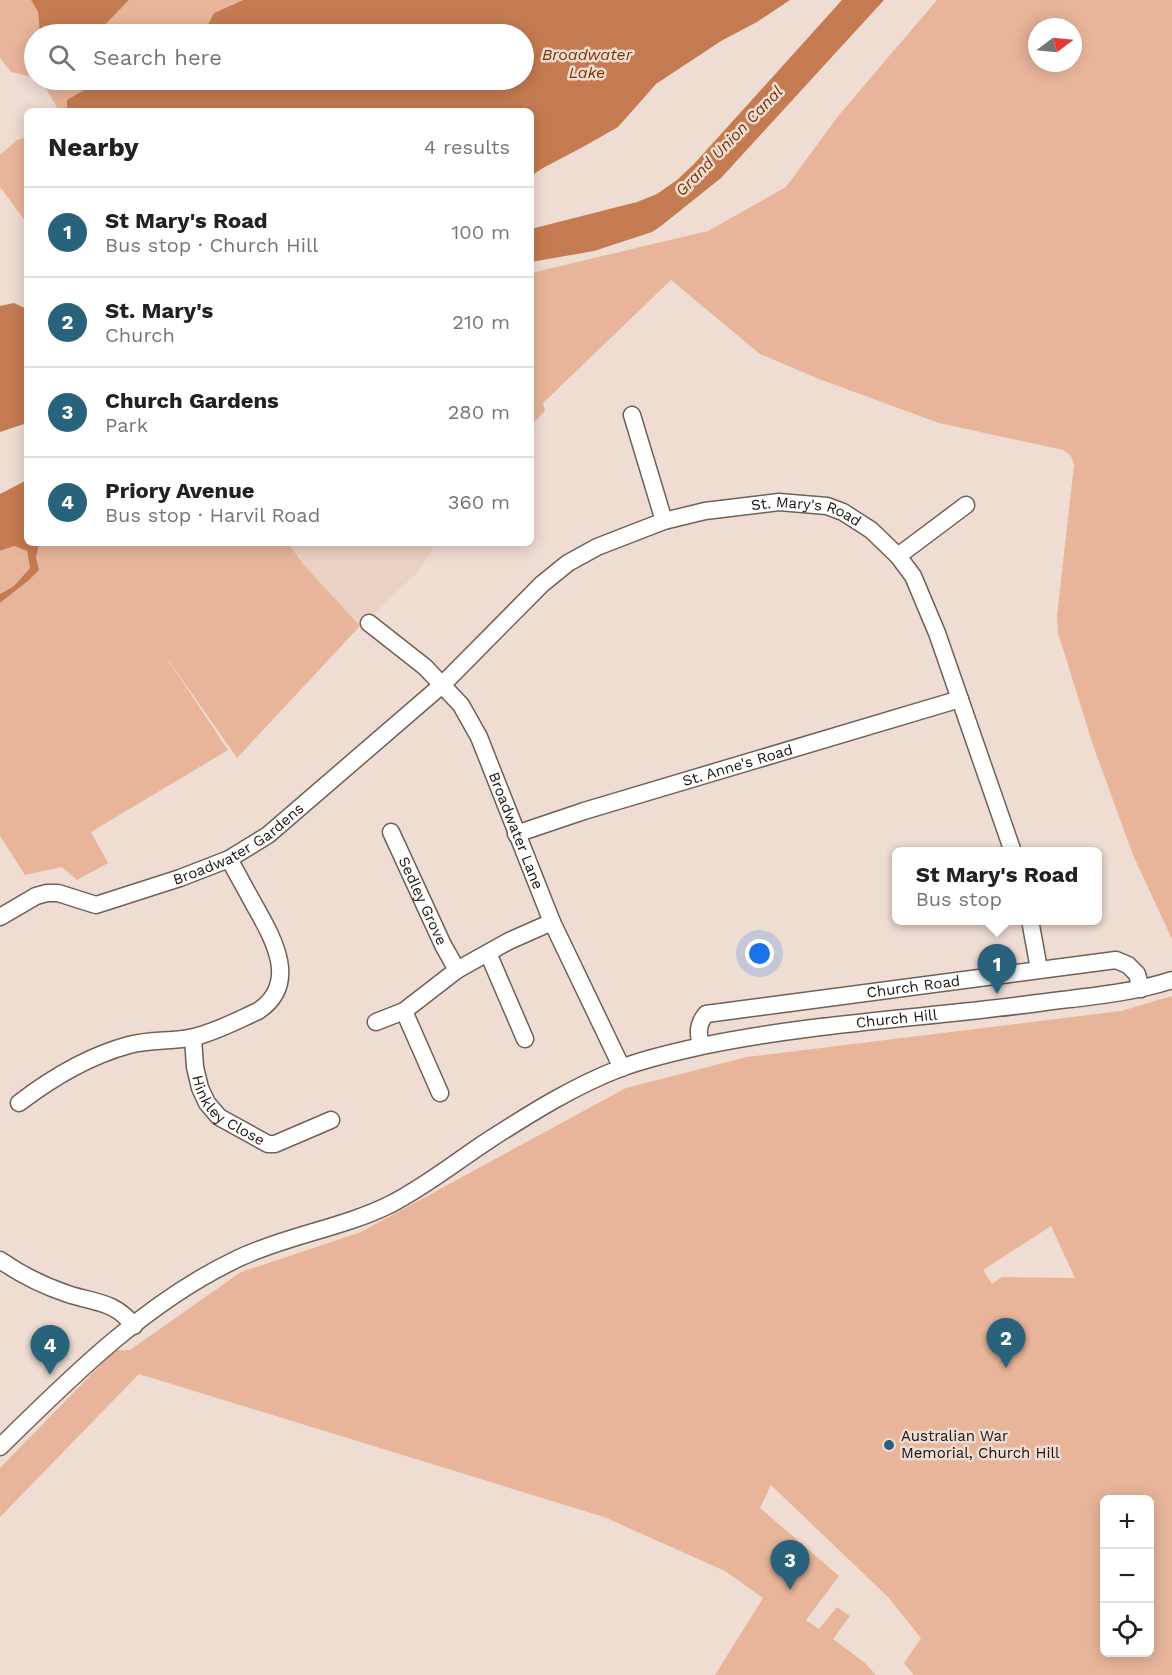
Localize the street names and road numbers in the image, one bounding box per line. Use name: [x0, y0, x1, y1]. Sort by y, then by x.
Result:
street label: St. Mary's Road: [750, 493, 865, 530]
street label: St. Anne's Road: [680, 740, 795, 790]
street label: Broadwater Lane: [485, 769, 547, 892]
street label: Broadwater Gardens: [171, 799, 307, 889]
street label: Sedley Grove: [395, 854, 451, 948]
street label: Church Road: [865, 972, 961, 1002]
street label: Church Hill: [855, 1006, 939, 1032]
street label: Hinkley Close: [188, 1073, 268, 1149]

